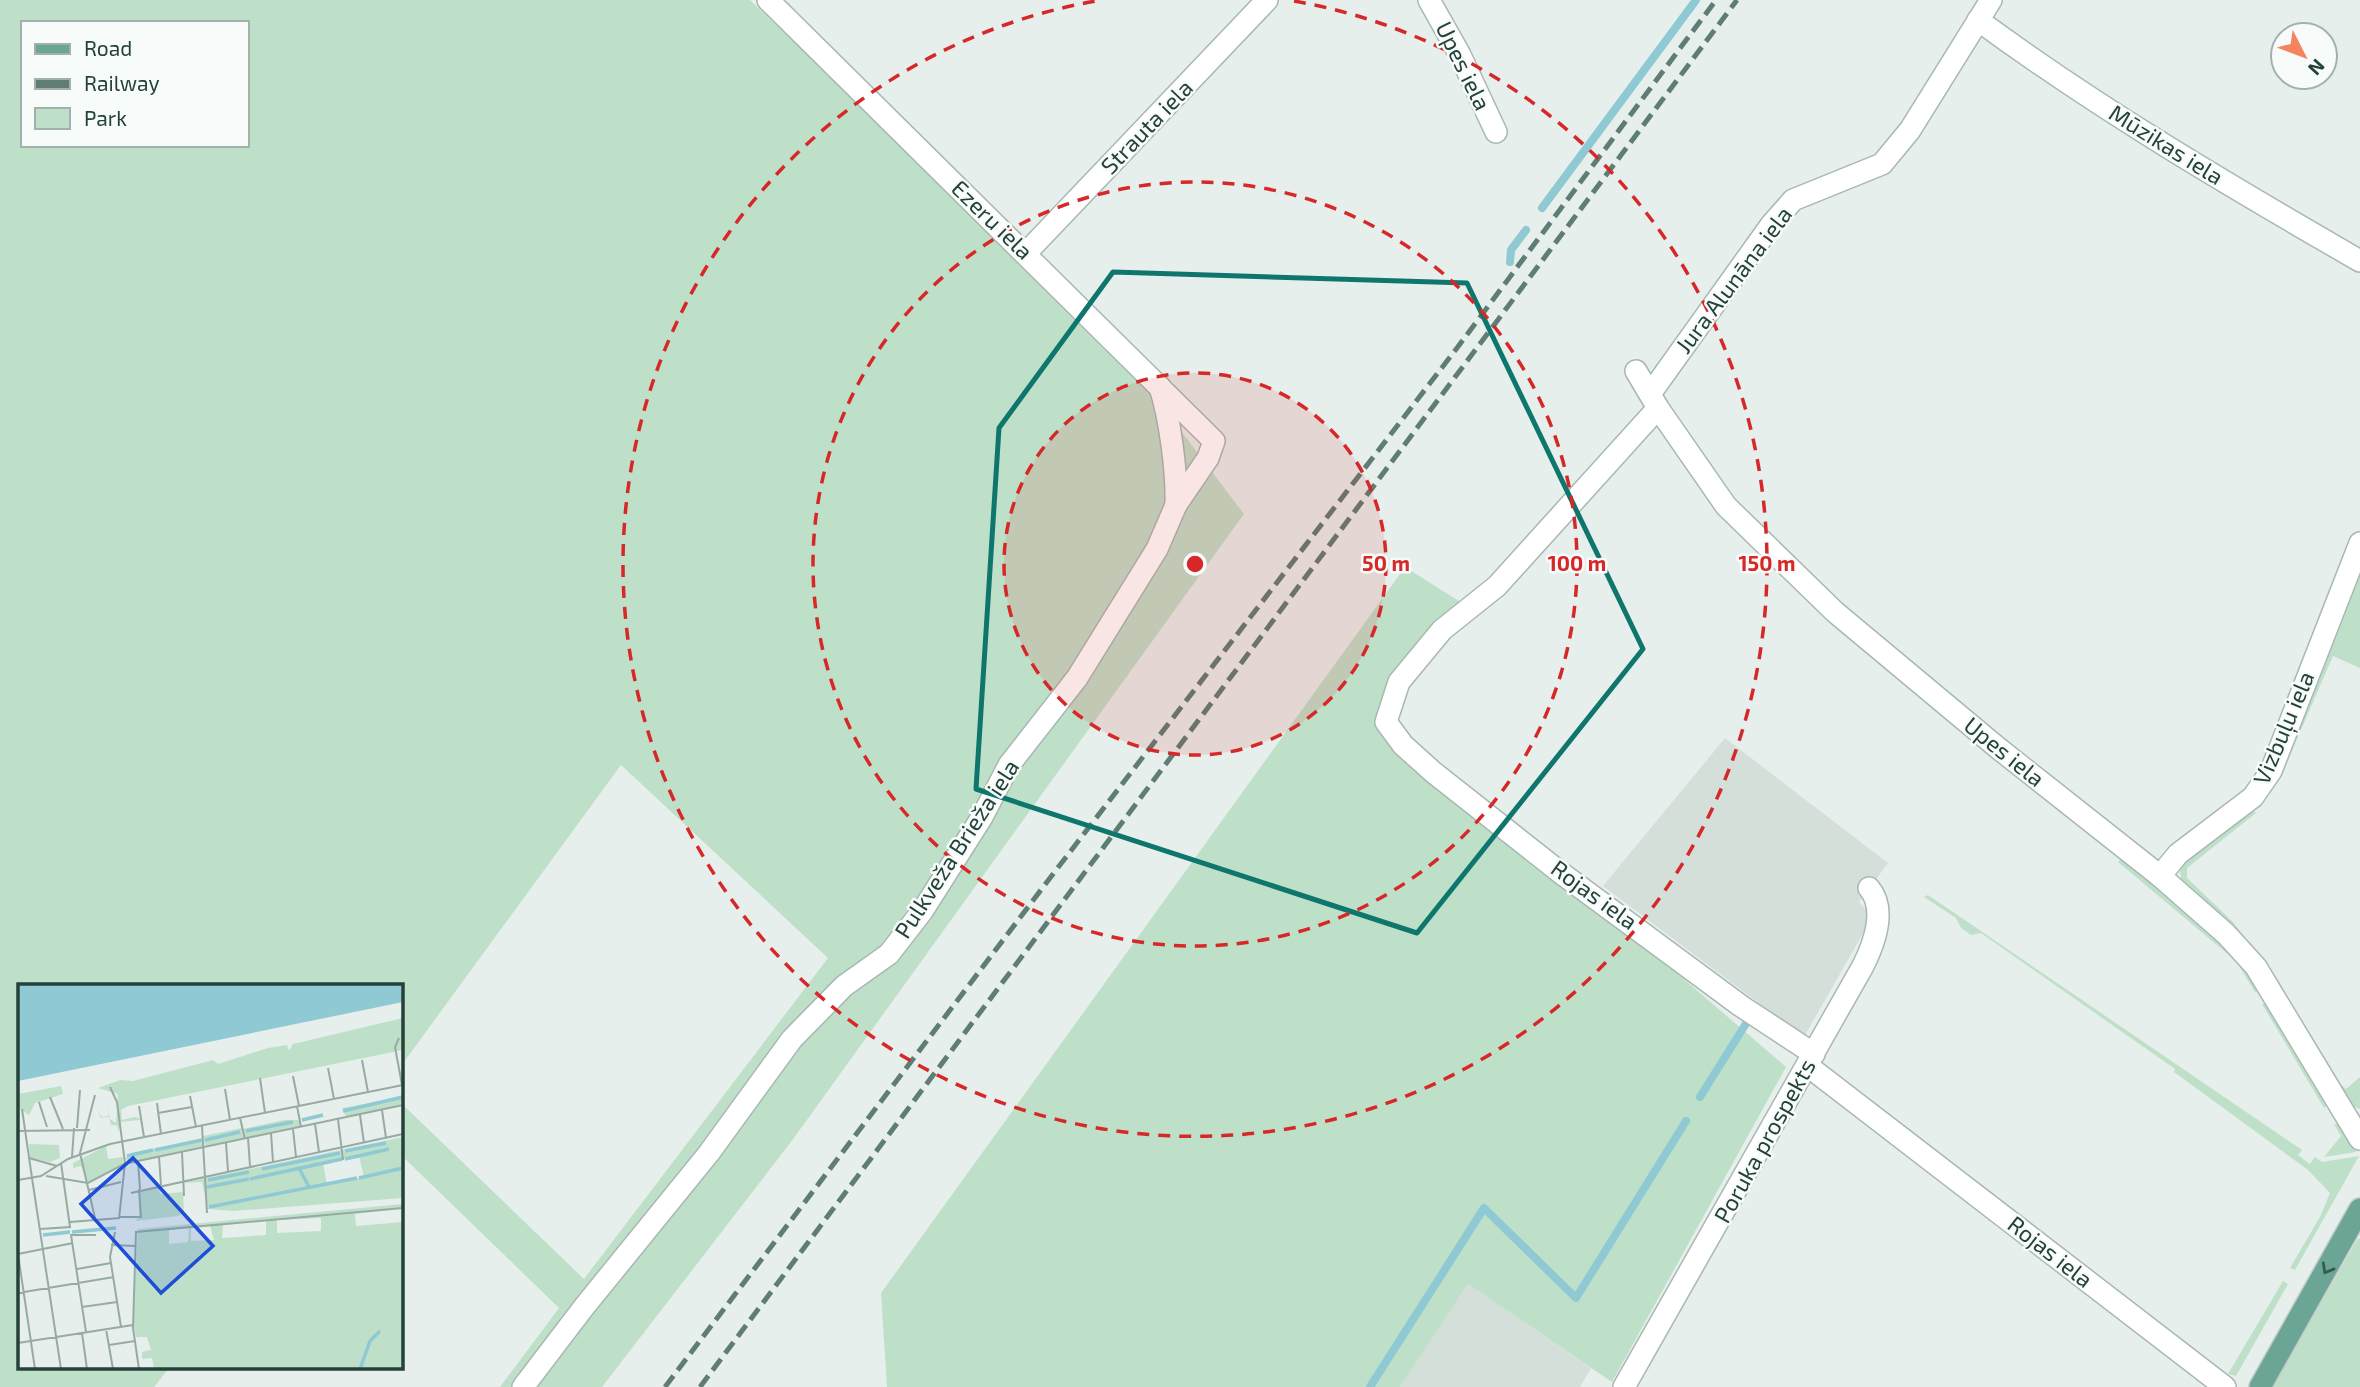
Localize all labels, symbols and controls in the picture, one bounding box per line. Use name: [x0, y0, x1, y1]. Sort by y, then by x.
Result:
street label: Upes iela: [1430, 17, 1497, 115]
legend: [21, 21, 248, 147]
north arrow: [2269, 21, 2339, 91]
text: Road: [84, 35, 132, 60]
text: N: [2304, 55, 2330, 81]
text: Railway: [84, 70, 160, 95]
street label: Strauta iela: [1094, 73, 1198, 179]
street label: Mūzikas iela: [2104, 98, 2229, 190]
text: Park: [84, 105, 127, 130]
street label: Ezeru iela: [946, 174, 1039, 265]
street label: Jura Alunāna iela: [1669, 201, 1797, 358]
text: 50 m: [1362, 550, 1410, 575]
text: 100 m: [1548, 550, 1606, 575]
text: 150 m: [1739, 550, 1795, 575]
centre of rings: [1183, 552, 1207, 576]
street label: Vizbuļu iela: [2247, 667, 2321, 789]
street label: Upes iela: [1959, 710, 2050, 792]
street label: Pulkveža Brieža iela: [888, 754, 1024, 943]
street label: Rojas iela: [1546, 854, 1643, 935]
inset map: [18, 984, 402, 1370]
street label: Poruka prospekts: [1707, 1054, 1821, 1227]
street label: Rojas iela: [2003, 1209, 2099, 1293]
one-way arrow: [2322, 1262, 2335, 1274]

